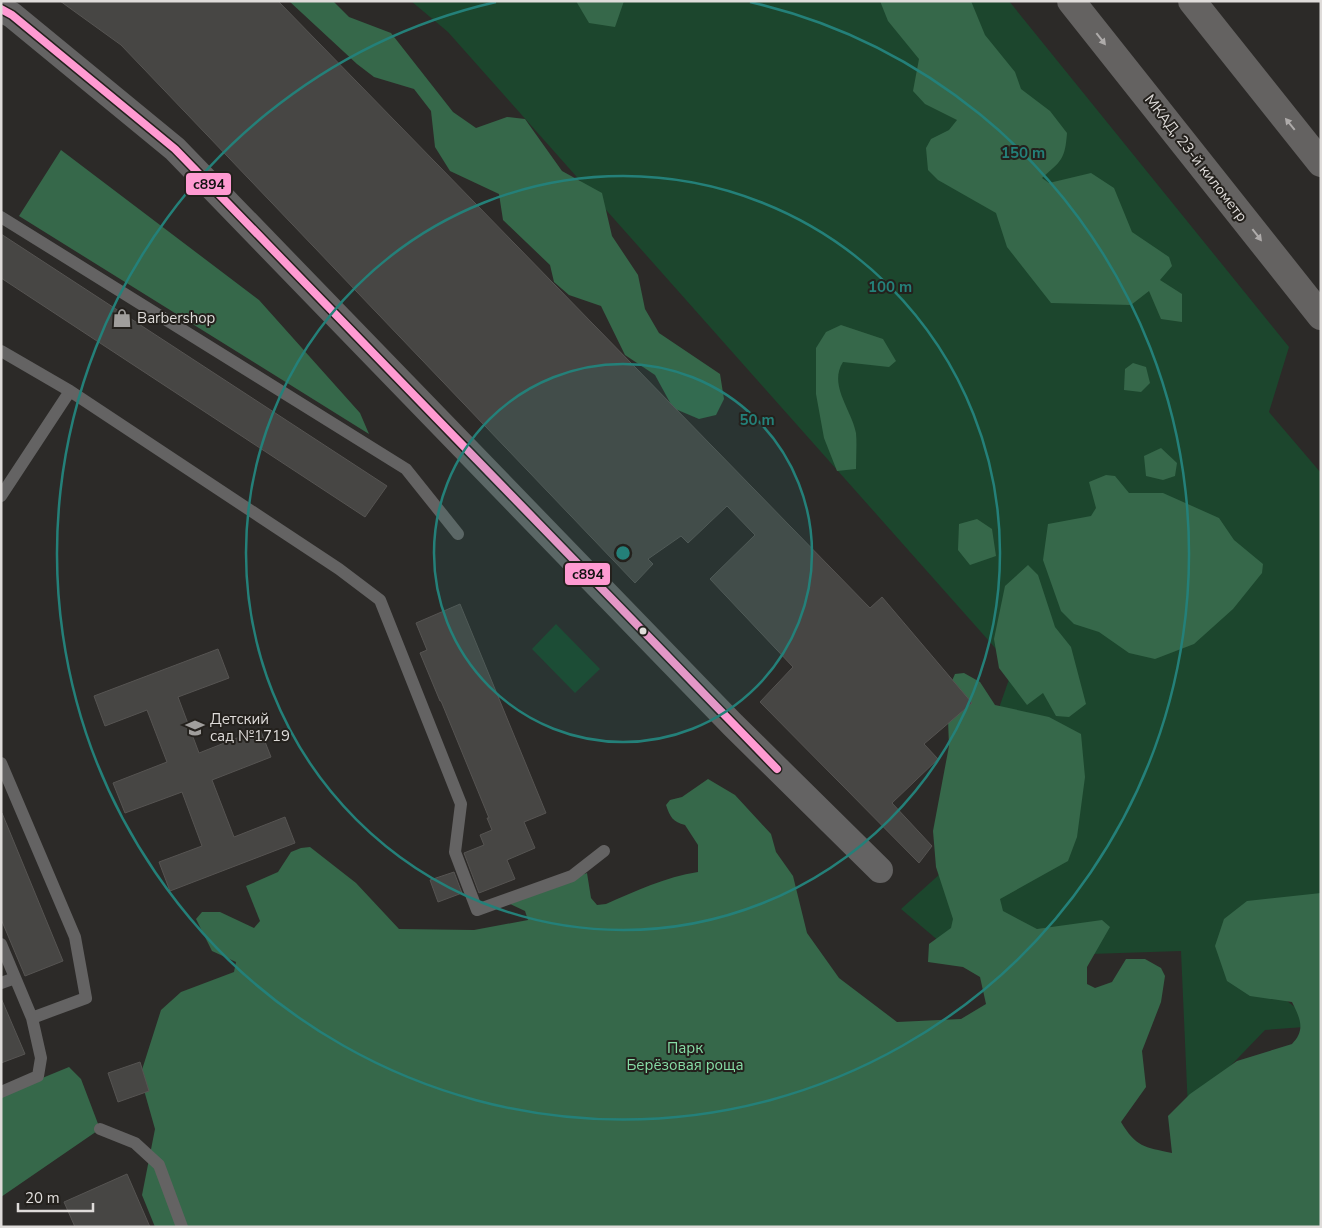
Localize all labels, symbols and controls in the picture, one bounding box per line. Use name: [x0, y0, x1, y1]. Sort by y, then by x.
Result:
one-way arrow: [1096, 33, 1107, 46]
street label: МКАД, 23-й километр: [1140, 90, 1252, 226]
one-way arrow: [1285, 118, 1296, 131]
text: 150 m: [1001, 143, 1045, 163]
line badge: с894: [185, 172, 232, 196]
text: с894: [193, 175, 226, 194]
one-way arrow: [1251, 228, 1262, 241]
text: 100 m: [868, 277, 912, 297]
shop icon: Barbershop: [111, 307, 133, 329]
place label: Barbershop: [137, 308, 216, 328]
text: 50 m: [739, 410, 775, 430]
centre of rings: [614, 544, 632, 562]
line badge: с894: [564, 562, 611, 586]
text: с894: [572, 565, 605, 584]
unlabelled marker: [638, 626, 648, 636]
place label: Детский сад №1719: [210, 709, 290, 746]
school or university icon: Детский сад №1719: [184, 717, 206, 739]
park label: Парк Берёзовая роща: [626, 1038, 744, 1075]
scale bar: [18, 1180, 92, 1212]
text: 20 m: [25, 1188, 60, 1208]

